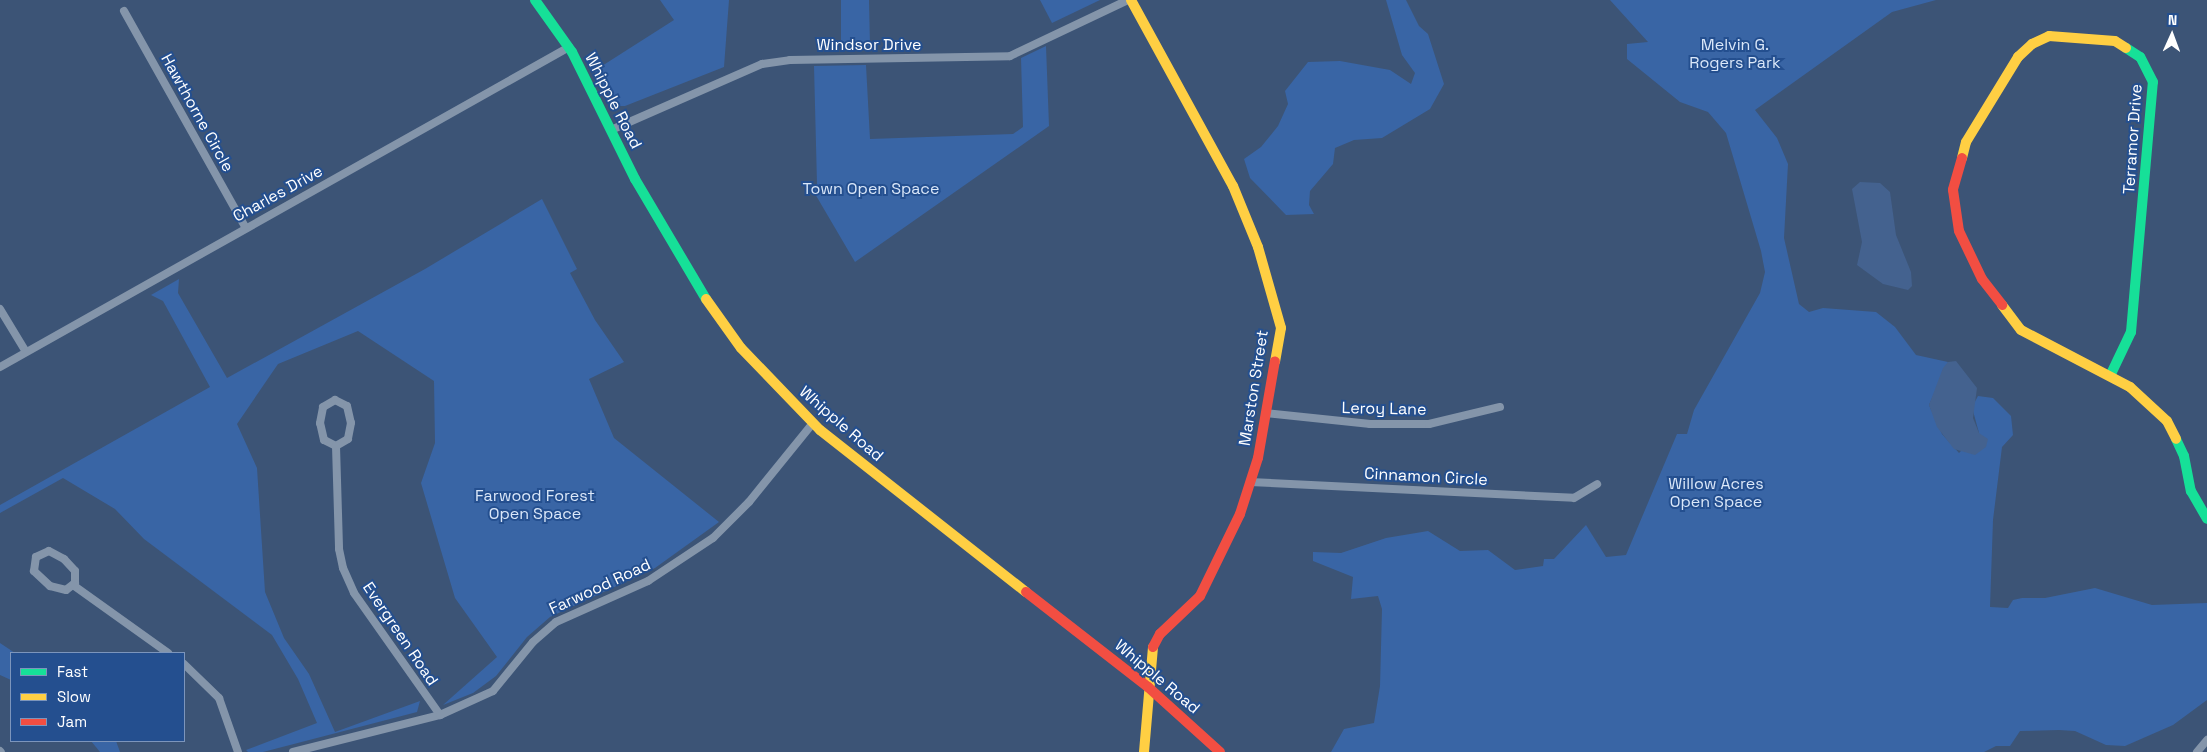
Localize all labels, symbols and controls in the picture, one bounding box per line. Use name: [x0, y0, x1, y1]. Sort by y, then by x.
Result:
north arrow: [2147, 10, 2197, 60]
text: N: [2168, 11, 2178, 29]
street label: Windsor Drive: [817, 35, 921, 55]
park label: Melvin G. Rogers Park: [1689, 35, 1781, 73]
street label: Whipple Road: [581, 50, 645, 152]
street label: Hawthorne Circle: [157, 51, 237, 175]
street label: Terramor Drive: [2120, 83, 2146, 195]
street label: Charles Drive: [230, 161, 326, 227]
park label: Town Open Space: [803, 179, 939, 199]
street label: Marston Street: [1235, 329, 1273, 447]
street label: Whipple Road: [795, 382, 887, 466]
street label: Leroy Lane: [1341, 399, 1427, 419]
street label: Cinnamon Circle: [1364, 464, 1488, 490]
park label: Willow Acres Open Space: [1668, 474, 1764, 512]
park label: Farwood Forest Open Space: [475, 486, 595, 524]
street label: Farwood Road: [546, 555, 654, 619]
street label: Evergreen Road: [358, 579, 442, 689]
street label: Whipple Road: [1111, 636, 1203, 718]
legend: [10, 652, 185, 742]
text: Fast: [57, 662, 88, 681]
text: Slow: [57, 687, 91, 706]
text: Jam: [57, 712, 87, 731]

